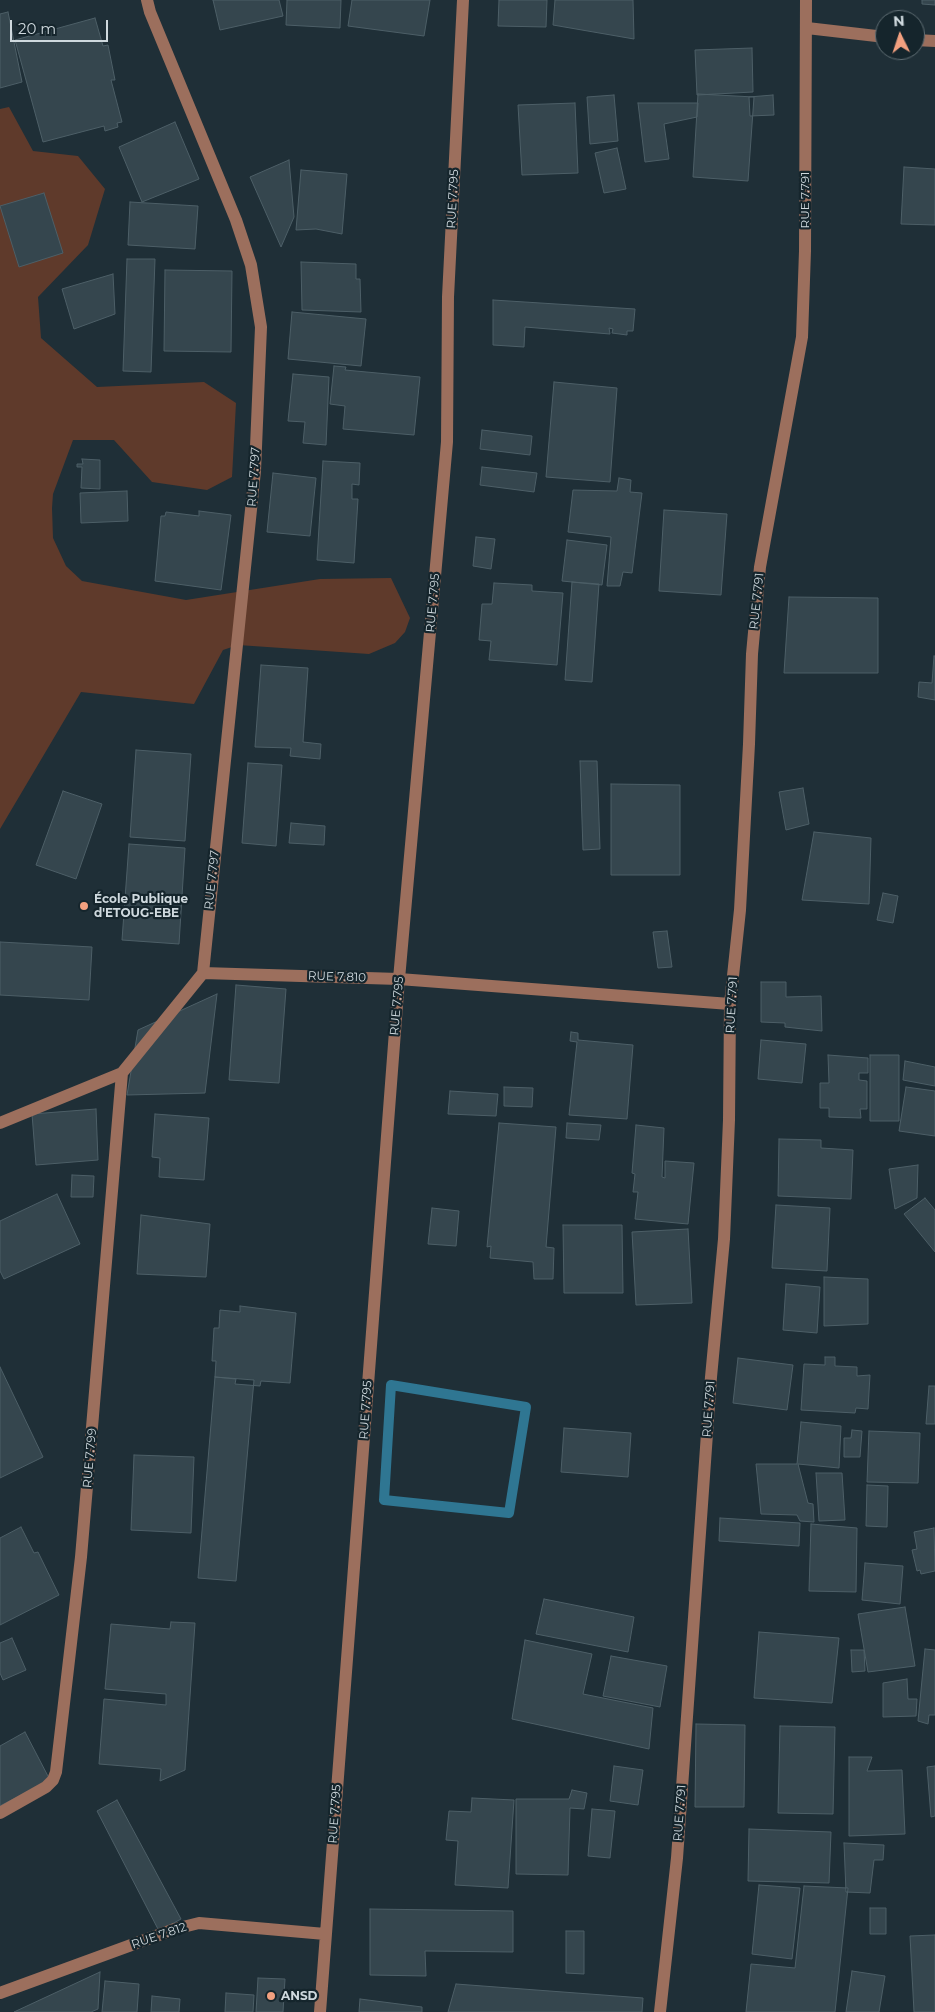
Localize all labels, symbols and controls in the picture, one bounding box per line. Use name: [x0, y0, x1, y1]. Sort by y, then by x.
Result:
scale bar: [12, 10, 110, 42]
north arrow: [875, 10, 925, 60]
text: N: [893, 12, 905, 30]
text: 20 m: [18, 19, 56, 38]
street label: RUE 7.795: [444, 169, 462, 229]
street label: RUE 7.791: [798, 172, 812, 228]
street label: RUE 7.797: [245, 447, 263, 507]
street label: RUE 7.791: [747, 572, 767, 630]
street label: RUE 7.795: [423, 573, 443, 633]
street label: RUE 7.797: [202, 850, 222, 910]
place label: École Publique d'ETOUG-EBE: [94, 892, 188, 920]
marker: École Publique d'ETOUG-EBE: [78, 900, 90, 912]
street label: RUE 7.810: [308, 969, 366, 985]
street label: RUE 7.795: [387, 976, 407, 1036]
street label: RUE 7.791: [723, 976, 741, 1034]
street label: RUE 7.795: [357, 1380, 375, 1440]
street label: RUE 7.791: [700, 1380, 718, 1438]
street label: RUE 7.799: [80, 1428, 100, 1488]
street label: RUE 7.795: [326, 1784, 344, 1844]
street label: RUE 7.791: [671, 1784, 689, 1842]
street label: RUE 7.812: [130, 1920, 188, 1952]
place label: ANSD: [281, 1989, 317, 2003]
marker: ANSD: [265, 1990, 277, 2002]

